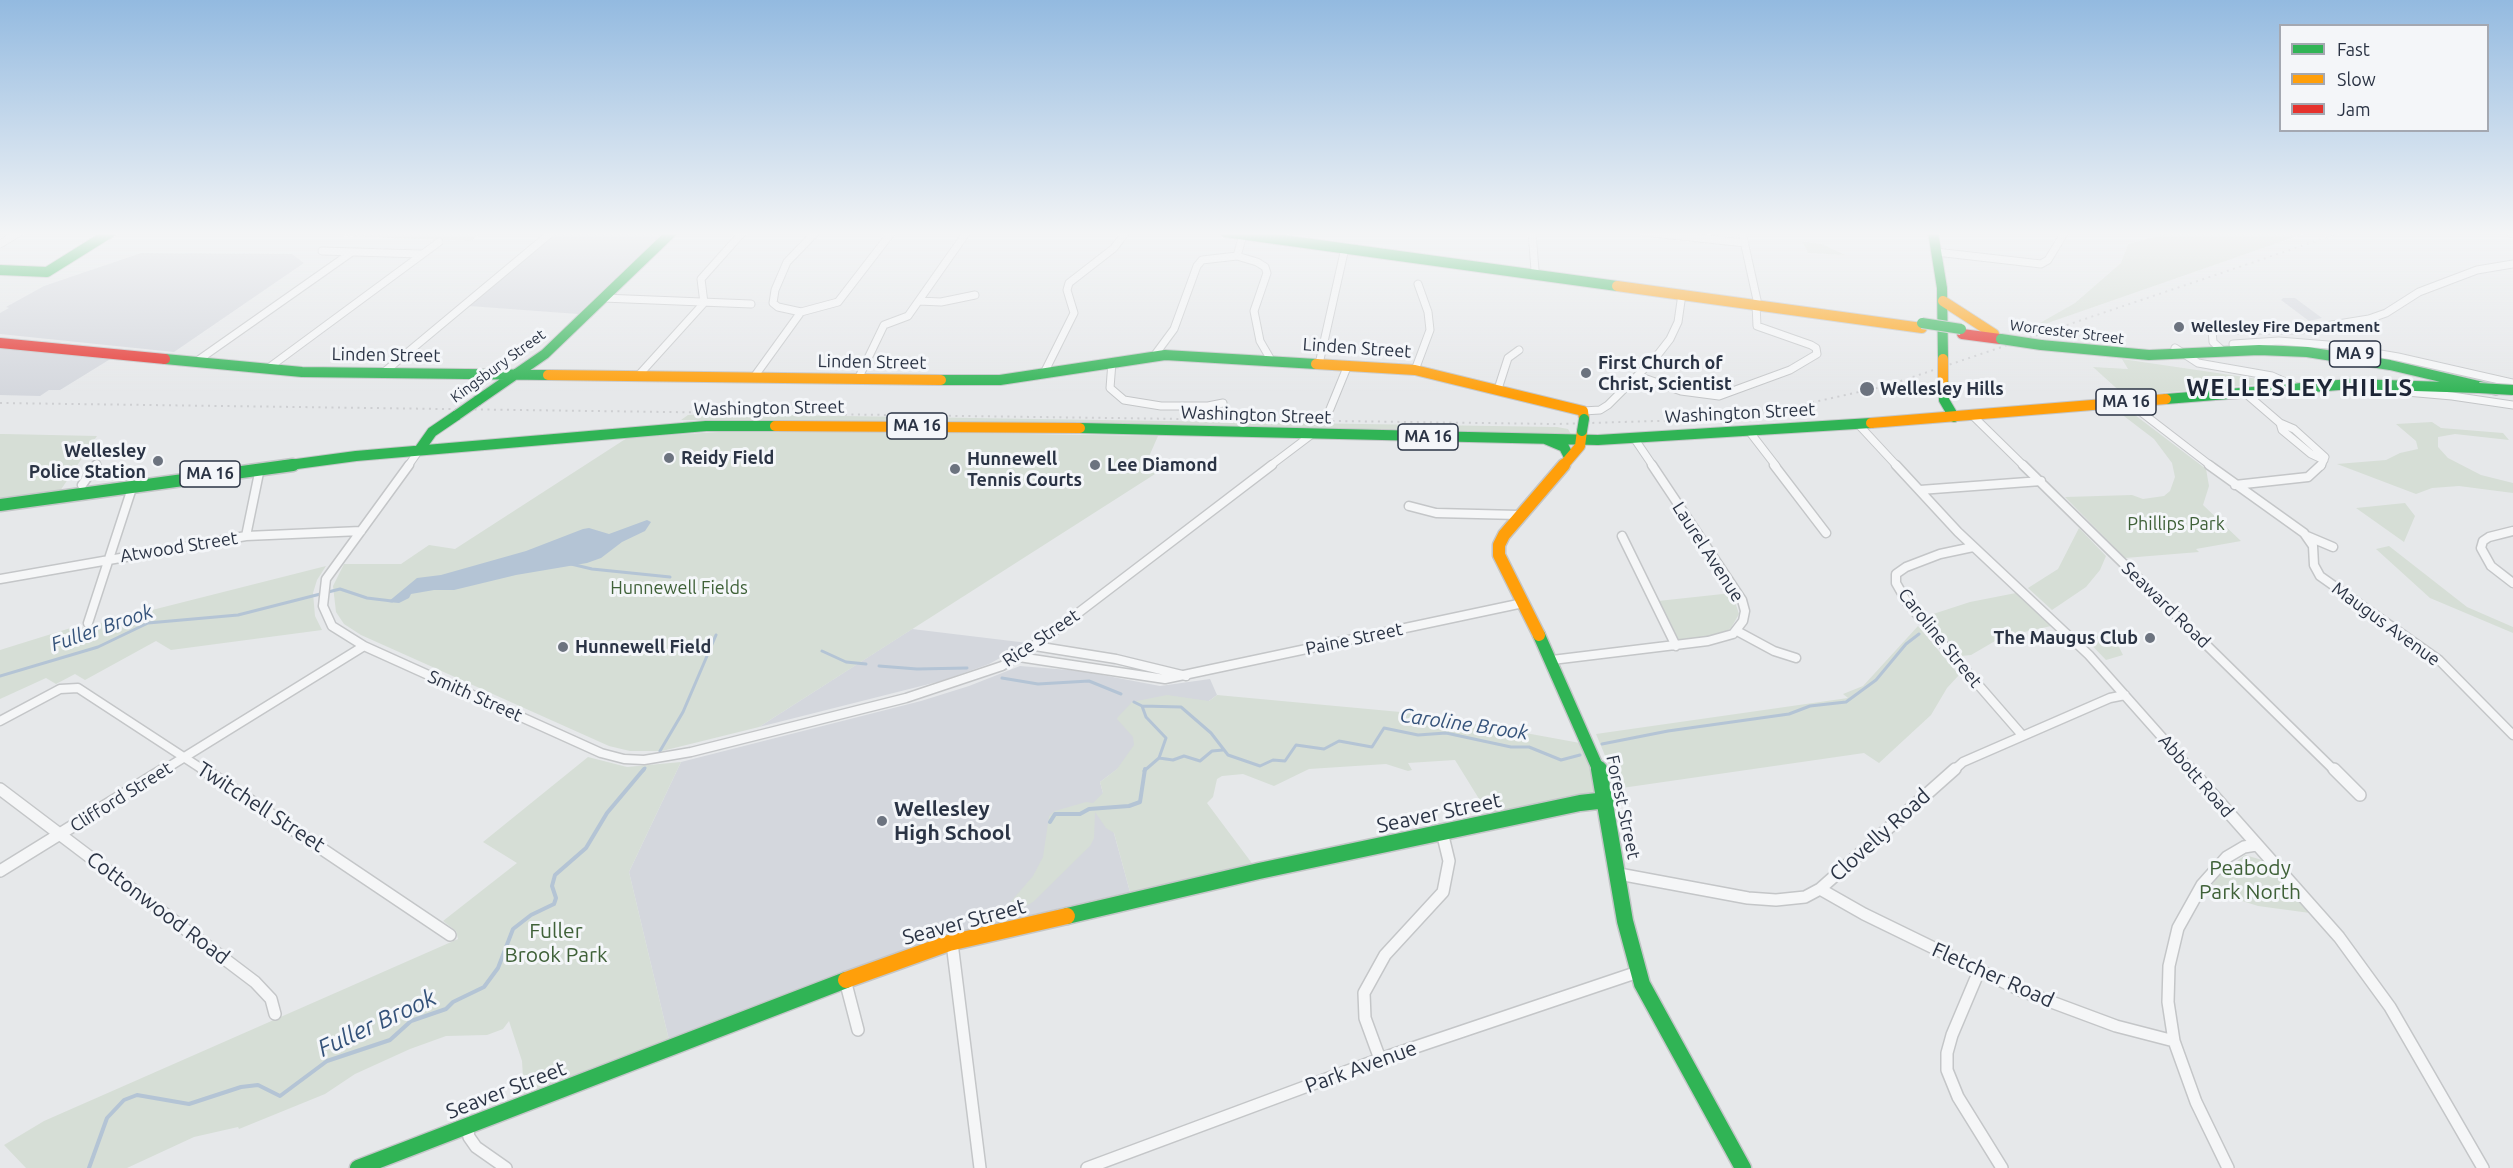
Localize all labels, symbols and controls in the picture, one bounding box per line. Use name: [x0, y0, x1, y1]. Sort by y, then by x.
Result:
legend: [2279, 24, 2489, 132]
text: Fast: [2337, 39, 2370, 59]
text: Slow: [2337, 69, 2376, 89]
text: Jam: [2337, 99, 2371, 119]
street label: Worcester Street: [2009, 316, 2125, 348]
place label: Wellesley Fire Department: [2191, 318, 2380, 336]
marker: Wellesley Fire Department: [2172, 320, 2186, 334]
street label: Kingsbury Street: [447, 326, 549, 406]
street label: Linden Street: [1302, 333, 1412, 363]
road number: MA 9: [2330, 341, 2380, 367]
street label: Linden Street: [331, 343, 441, 367]
street label: Linden Street: [817, 350, 927, 374]
place label: First Church of Christ, Scientist: [1598, 352, 1732, 394]
marker: First Church of Christ, Scientist: [1579, 366, 1593, 380]
district label: WELLESLEY HILLS: [2186, 374, 2414, 402]
place label: Wellesley Hills: [1880, 378, 2004, 400]
marker: Wellesley Hills: [1858, 380, 1876, 398]
road number: MA 16: [2096, 389, 2156, 415]
street label: Washington Street: [693, 396, 845, 420]
street label: Washington Street: [1664, 398, 1816, 428]
street label: Washington Street: [1180, 402, 1332, 428]
road number: MA 16: [887, 413, 947, 439]
road number: MA 16: [1398, 424, 1458, 450]
place label: Wellesley Police Station: [29, 440, 146, 482]
place label: Reidy Field: [681, 447, 774, 469]
place label: Hunnewell Tennis Courts: [967, 448, 1082, 490]
marker: Reidy Field: [662, 451, 676, 465]
marker: Wellesley Police Station: [151, 454, 165, 468]
place label: Lee Diamond: [1107, 454, 1217, 476]
marker: Lee Diamond: [1088, 458, 1102, 472]
road number: MA 16: [180, 461, 240, 487]
marker: Hunnewell Tennis Courts: [948, 462, 962, 476]
street label: Laurel Avenue: [1668, 498, 1748, 606]
park label: Phillips Park: [2127, 513, 2225, 535]
street label: Atwood Street: [119, 527, 239, 567]
street label: Seaward Road: [2117, 557, 2215, 653]
park label: Hunnewell Fields: [610, 577, 748, 599]
street label: Maugus Avenue: [2328, 578, 2444, 670]
street label: Caroline Street: [1893, 584, 1987, 692]
water label: Fuller Brook: [48, 599, 156, 657]
street label: Rice Street: [998, 604, 1084, 672]
street label: Paine Street: [1303, 618, 1405, 660]
place label: The Maugus Club: [1994, 627, 2138, 649]
marker: The Maugus Club: [2143, 631, 2157, 645]
place label: Hunnewell Field: [575, 636, 711, 658]
marker: Hunnewell Field: [556, 640, 570, 654]
street label: Smith Street: [424, 666, 526, 726]
water label: Caroline Brook: [1398, 703, 1530, 745]
street label: Abbott Road: [2154, 730, 2238, 822]
street label: Forest Street: [1601, 753, 1645, 861]
street label: Twitchell Street: [192, 756, 330, 858]
street label: Clifford Street: [66, 757, 176, 837]
street label: Clovelly Road: [1824, 783, 1936, 887]
street label: Seaver Street: [1374, 788, 1504, 838]
place label: Wellesley High School: [894, 796, 1011, 846]
marker: Wellesley High School: [875, 814, 889, 828]
street label: Cottonwood Road: [82, 846, 234, 970]
park label: Peabody Park North: [2199, 855, 2301, 905]
street label: Seaver Street: [900, 893, 1028, 951]
park label: Fuller Brook Park: [505, 918, 607, 968]
street label: Fletcher Road: [1928, 937, 2058, 1013]
water label: Fuller Brook: [313, 983, 441, 1063]
street label: Park Avenue: [1302, 1035, 1420, 1099]
street label: Seaver Street: [442, 1056, 570, 1124]

